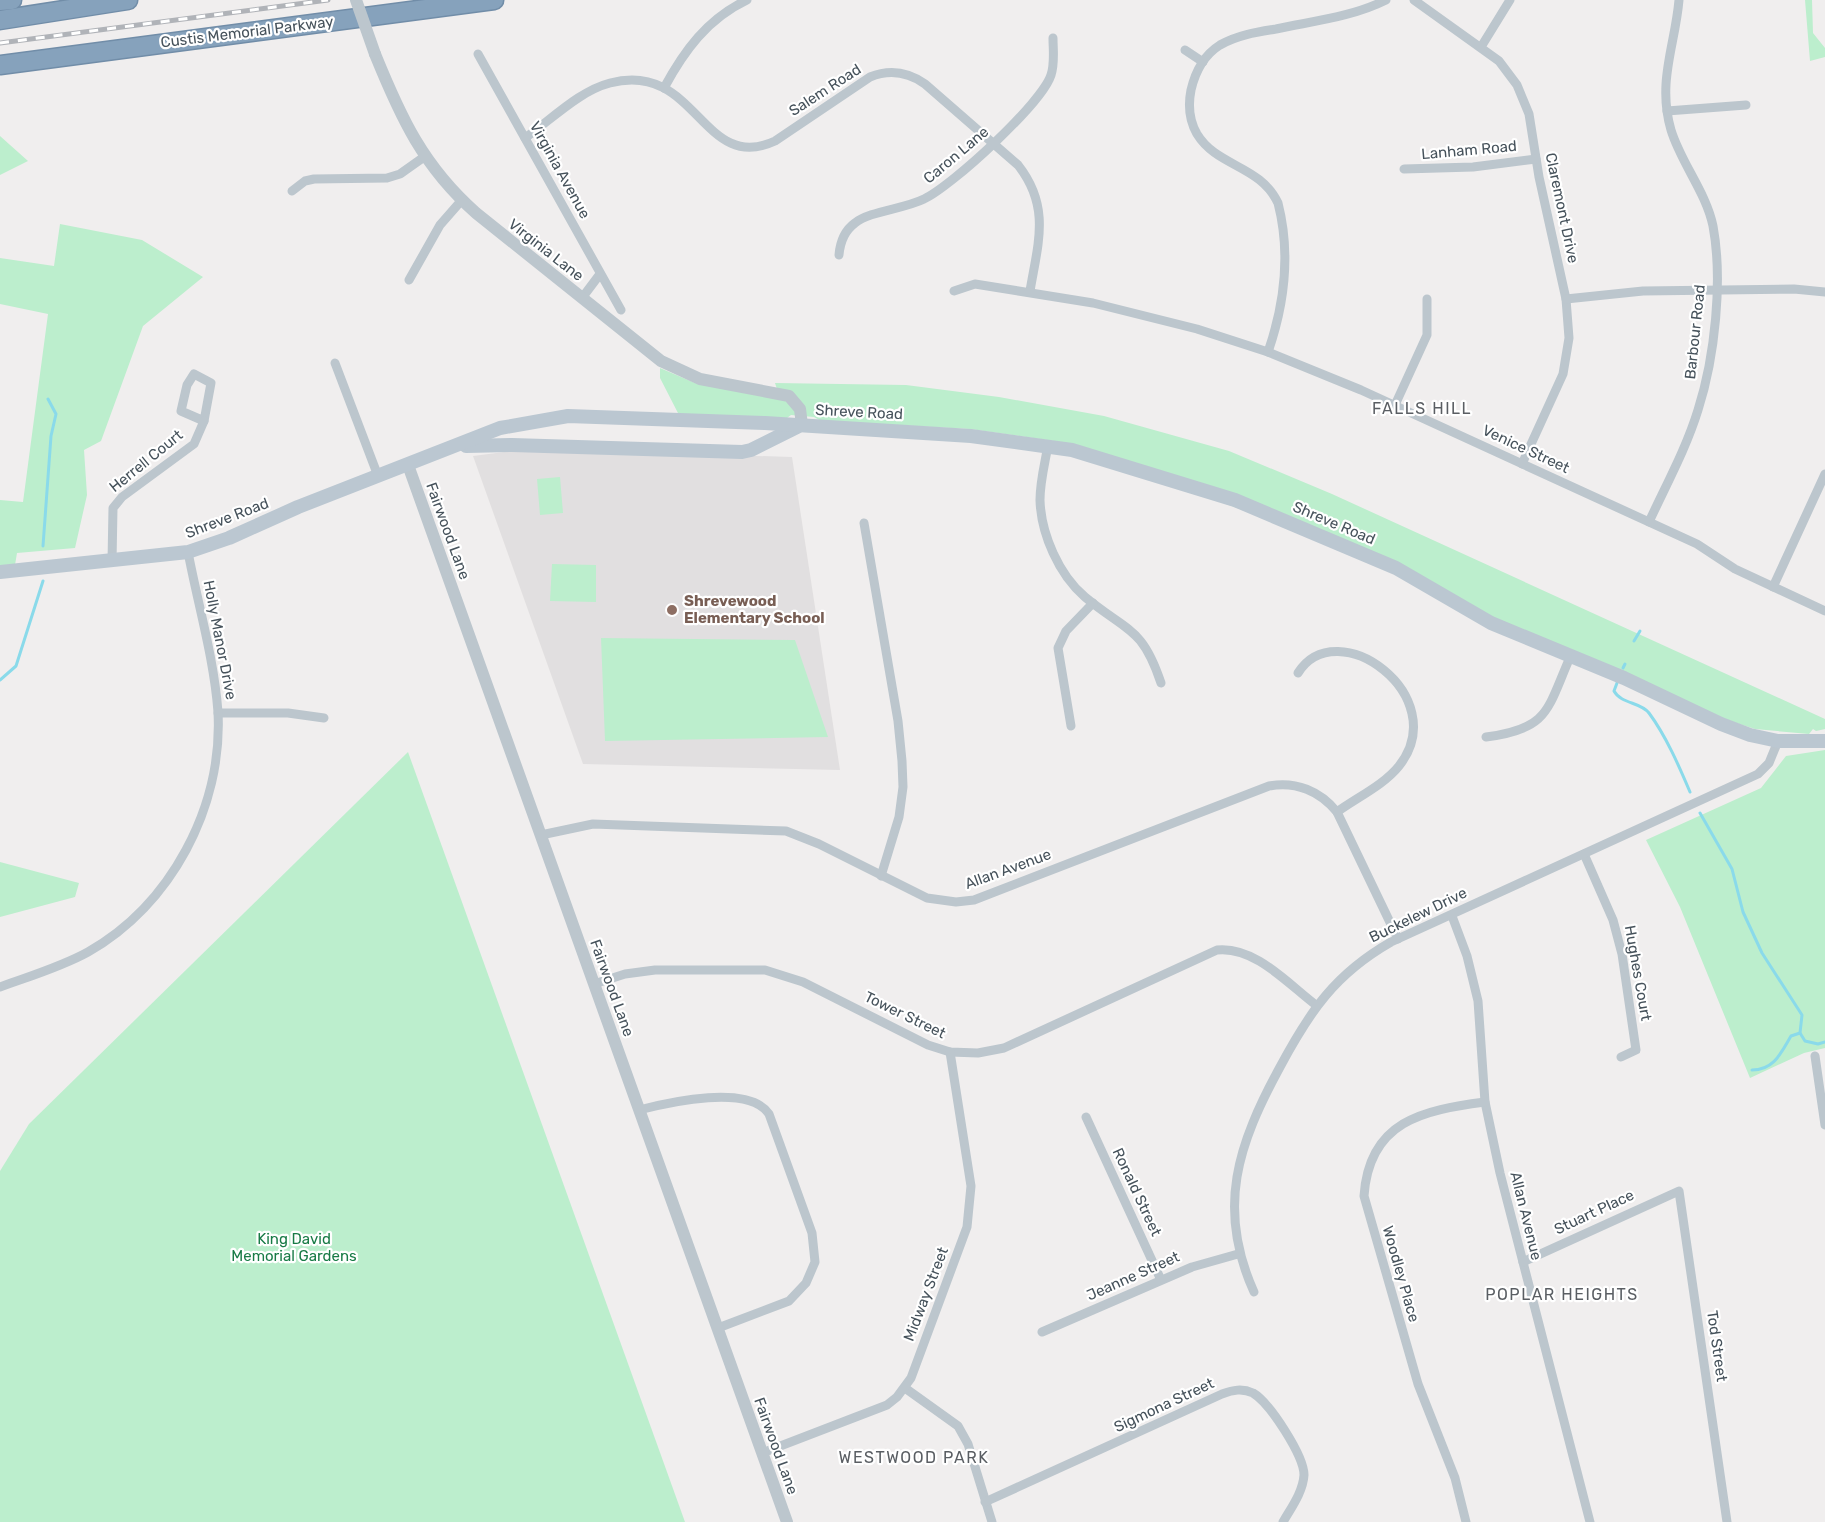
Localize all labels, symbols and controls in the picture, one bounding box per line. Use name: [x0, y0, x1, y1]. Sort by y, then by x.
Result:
street label: Custis Memorial Parkway: [160, 12, 334, 52]
street label: Salem Road: [786, 60, 864, 120]
street label: Virginia Avenue: [526, 118, 594, 222]
street label: Caron Lane: [920, 123, 992, 187]
street label: Lanham Road: [1420, 137, 1518, 163]
street label: Claremont Drive: [1542, 151, 1582, 265]
street label: Virginia Lane: [505, 215, 587, 285]
street label: Barbour Road: [1681, 284, 1709, 380]
district label: FALLS HILL: [1372, 399, 1472, 418]
street label: Shreve Road: [815, 401, 903, 423]
street label: Venice Street: [1480, 421, 1572, 477]
street label: Herrell Court: [106, 426, 186, 496]
street label: Fairwood Lane: [422, 480, 474, 582]
street label: Shreve Road: [183, 494, 271, 542]
street label: Shreve Road: [1290, 498, 1378, 548]
street label: Holly Manor Drive: [200, 579, 240, 701]
place label: Shrevewood Elementary School: [684, 592, 825, 627]
marker: Shrevewood Elementary School: [665, 603, 679, 617]
street label: Allan Avenue: [962, 845, 1054, 893]
street label: Buckelew Drive: [1366, 884, 1470, 946]
street label: Hughes Court: [1621, 924, 1655, 1022]
street label: Fairwood Lane: [586, 937, 638, 1039]
street label: Tower Street: [861, 988, 949, 1042]
street label: Ronald Street: [1109, 1145, 1165, 1239]
street label: Allan Avenue: [1506, 1170, 1546, 1262]
street label: Stuart Place: [1551, 1186, 1637, 1238]
street label: Woodley Place: [1379, 1224, 1423, 1324]
park label: King David Memorial Gardens: [231, 1230, 357, 1265]
street label: Midway Street: [900, 1244, 952, 1344]
street label: Jeanne Street: [1084, 1247, 1182, 1305]
district label: POPLAR HEIGHTS: [1485, 1285, 1639, 1304]
street label: Tod Street: [1703, 1309, 1731, 1383]
street label: Sigmona Street: [1111, 1374, 1217, 1436]
street label: Fairwood Lane: [750, 1395, 802, 1497]
district label: WESTWOOD PARK: [839, 1448, 989, 1467]

